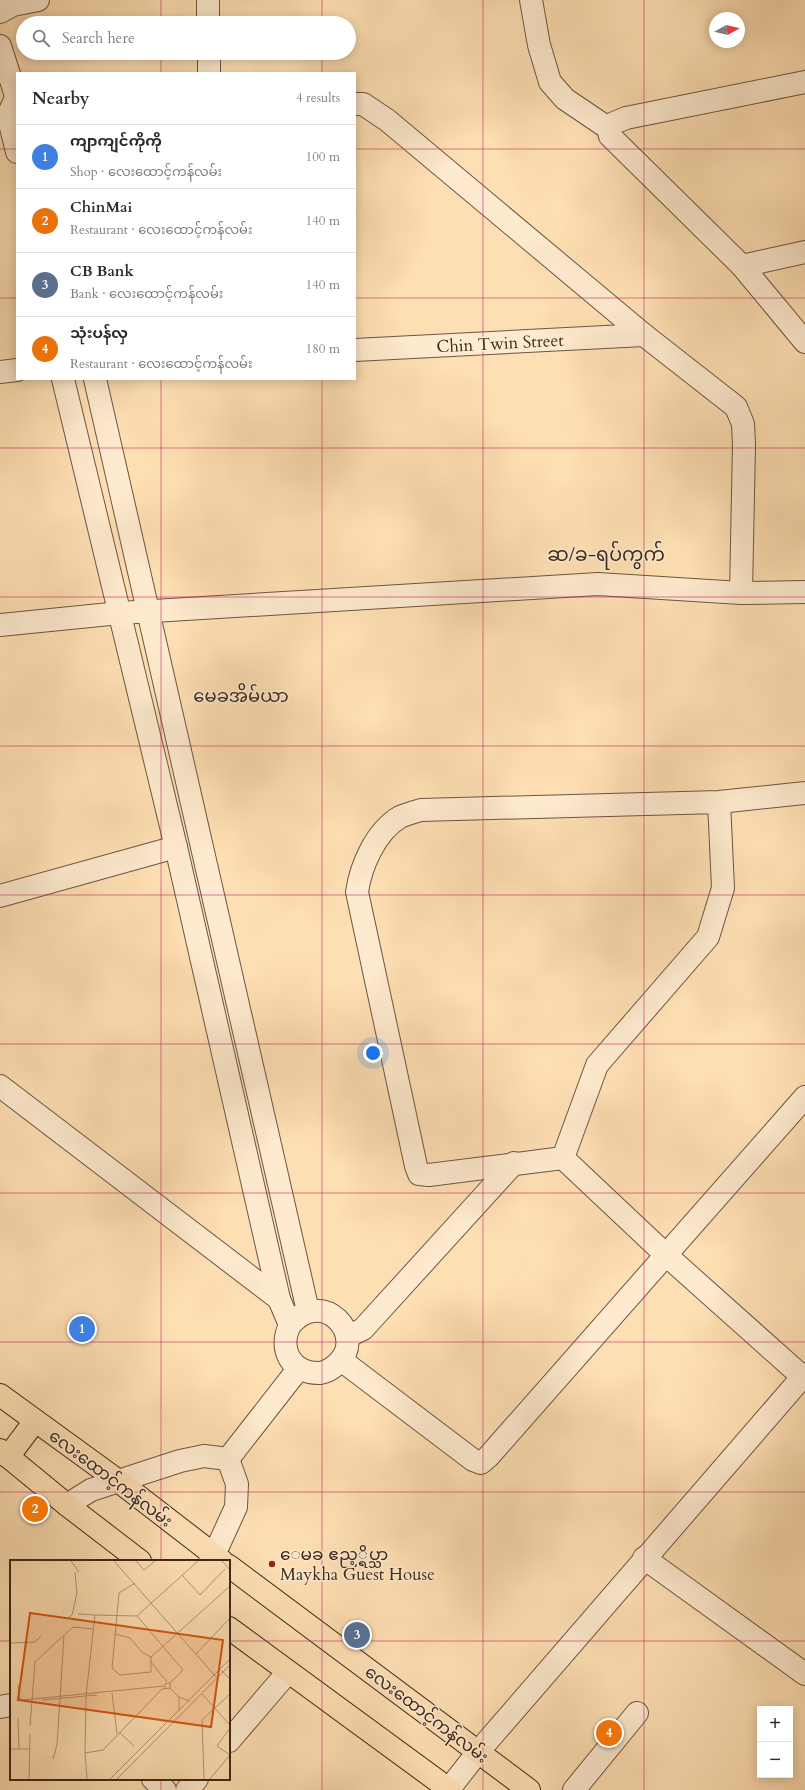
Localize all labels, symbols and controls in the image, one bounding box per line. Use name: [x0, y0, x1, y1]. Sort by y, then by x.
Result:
north arrow: [709, 12, 745, 48]
search box: [16, 16, 356, 60]
icon: search: [30, 27, 52, 49]
text: Search here: [62, 28, 135, 48]
text: Nearby: [32, 87, 89, 110]
text: 4 results: [296, 89, 340, 107]
text: ကျာကျင်ကိုကို: [70, 131, 162, 151]
text: 1: [42, 148, 48, 166]
text: 100 m: [306, 148, 340, 166]
text: Shop · လေးထောင့်ကန်လမ်း: [70, 163, 222, 181]
text: ChinMai: [70, 197, 132, 217]
text: 2: [42, 212, 48, 230]
text: 140 m: [306, 212, 340, 230]
text: Restaurant · လေးထောင့်ကန်လမ်း: [70, 221, 252, 239]
text: CB Bank: [70, 261, 134, 281]
text: 3: [42, 276, 48, 294]
text: 140 m: [306, 276, 340, 294]
text: Bank · လေးထောင့်ကန်လမ်း: [70, 285, 223, 303]
text: သုံးပန်လှ: [70, 323, 128, 343]
street label: Chin Twin Street: [436, 329, 565, 358]
text: 4: [42, 340, 48, 358]
text: 180 m: [306, 340, 340, 358]
text: Restaurant · လေးထောင့်ကန်လမ်း: [70, 355, 252, 373]
district label: ဆ/ခ-ရပ်ကွက်: [547, 540, 665, 570]
district label: မေခအိမ်ယာ: [193, 682, 289, 709]
your location: [363, 1043, 383, 1063]
pin: 1: [69, 1314, 95, 1344]
street label: လေးထောင့်ကန်လမ်း: [43, 1424, 177, 1534]
pin: 2: [22, 1494, 48, 1524]
place label: ေမခ ဧည့္ရိပ္သာ Maykha Guest House: [280, 1543, 435, 1586]
marker: ေမခ ဧည့္ရိပ္သာ Maykha Guest House: [267, 1559, 277, 1569]
inset map: [10, 1560, 230, 1780]
pin: 3: [344, 1620, 370, 1650]
street label: လေးထောင့်ကန်လမ်း: [359, 1660, 493, 1770]
map controls: [757, 1706, 793, 1778]
button: +: [757, 1706, 793, 1742]
pin: 4: [596, 1718, 622, 1748]
button: −: [757, 1742, 793, 1778]

